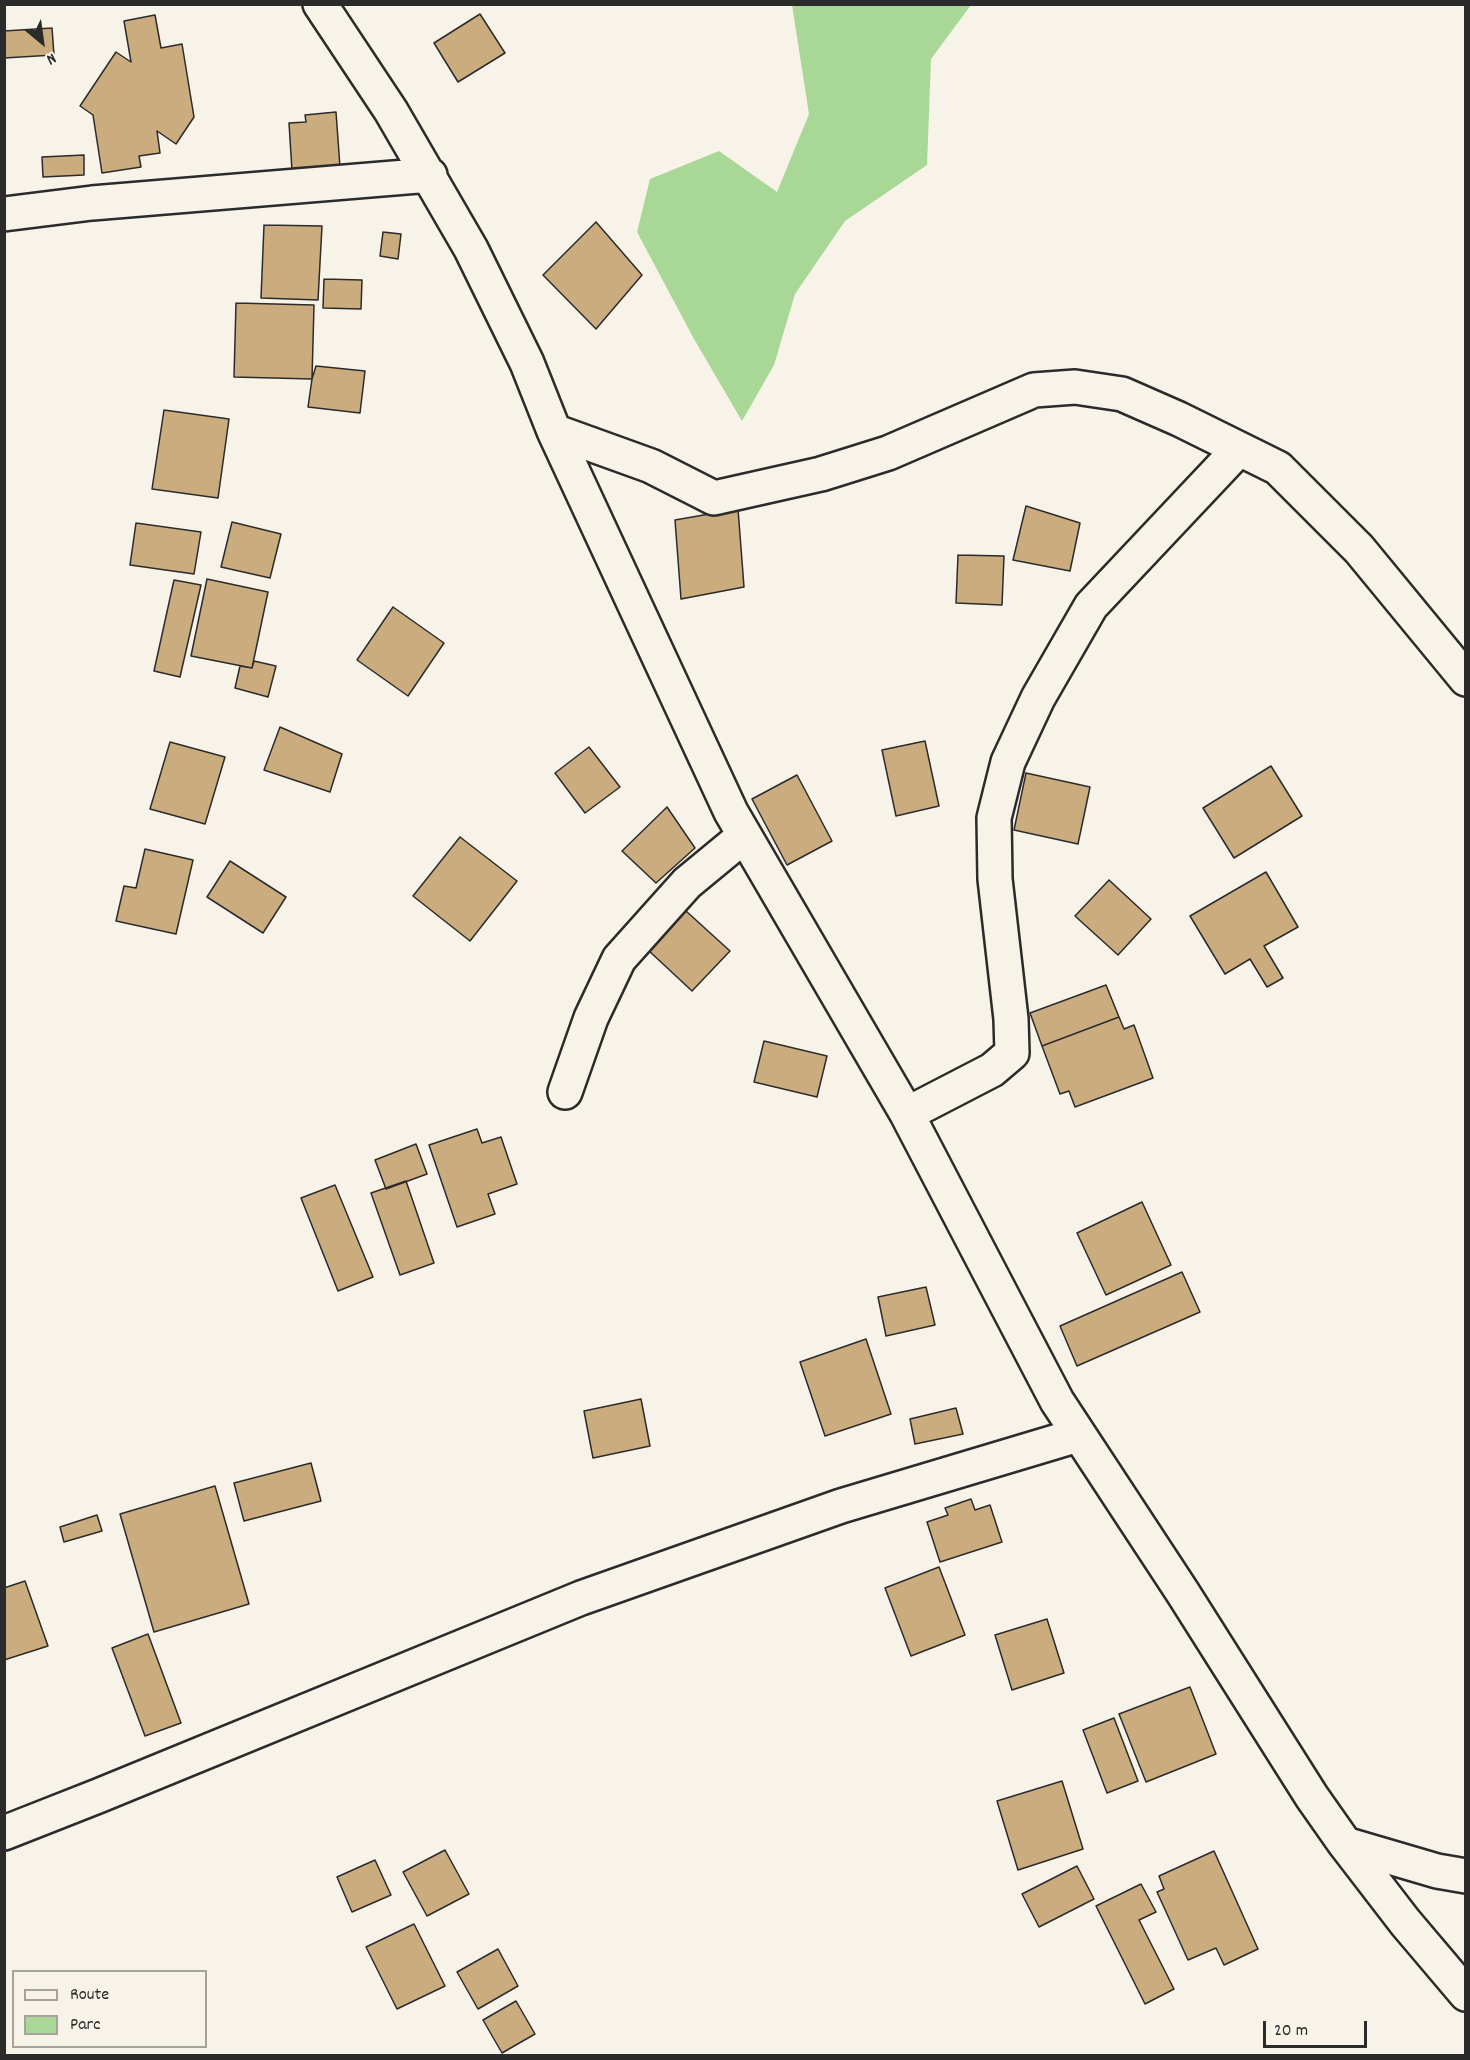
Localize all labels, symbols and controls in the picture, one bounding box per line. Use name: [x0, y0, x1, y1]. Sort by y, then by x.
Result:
north arrow: [12, 12, 72, 72]
text: N: [42, 46, 60, 70]
legend: [12, 1970, 207, 2048]
text: Route: [70, 1983, 109, 2008]
scale bar: [1266, 2009, 1370, 2047]
text: Parc: [70, 2013, 101, 2038]
text: 20 m: [1274, 2019, 1308, 2044]

